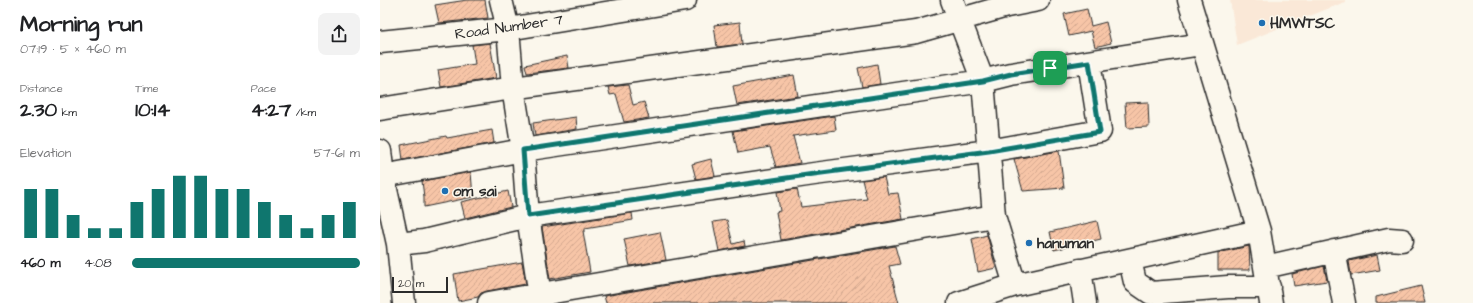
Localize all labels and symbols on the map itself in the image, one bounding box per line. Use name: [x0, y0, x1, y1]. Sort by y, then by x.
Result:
street label: Road Number 7: [453, 9, 565, 45]
place label: HMWTSC: [1270, 13, 1336, 34]
marker: HMWTSC: [1257, 18, 1267, 28]
pin: [1033, 51, 1067, 85]
place label: om sai: [453, 181, 497, 202]
marker: om sai: [440, 186, 450, 196]
place label: hanuman: [1037, 233, 1094, 254]
marker: hanuman: [1024, 238, 1034, 248]
scale bar: [392, 275, 448, 294]

